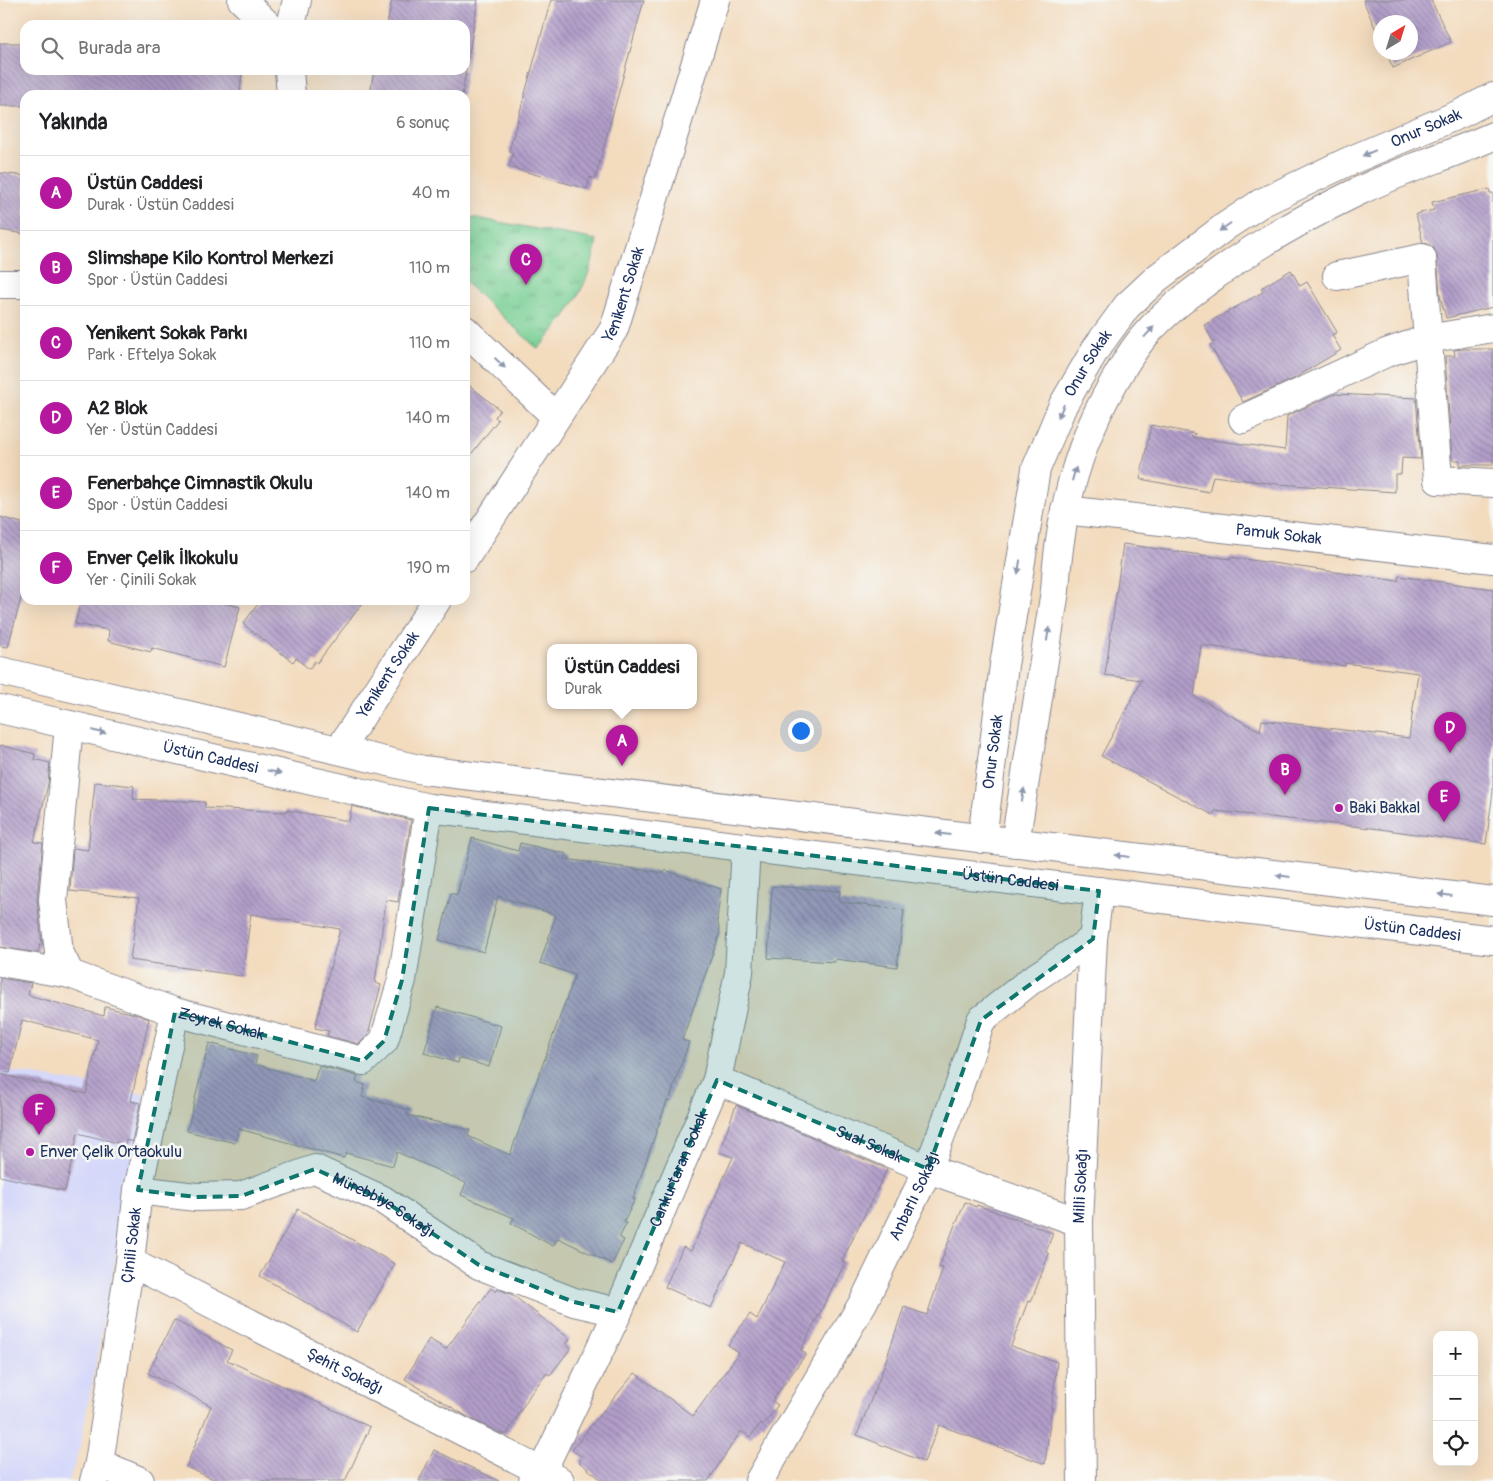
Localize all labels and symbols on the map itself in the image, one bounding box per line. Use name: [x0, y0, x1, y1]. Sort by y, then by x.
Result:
north arrow: [1373, 15, 1418, 60]
street label: Onur Sokak: [1388, 104, 1465, 152]
one-way arrow: [1362, 150, 1376, 158]
one-way arrow: [1218, 222, 1232, 232]
pin: C: [510, 244, 542, 285]
street label: Yenikent Sokak: [597, 244, 649, 347]
street label: Onur Sokak: [1060, 326, 1117, 401]
one-way arrow: [1143, 326, 1155, 338]
one-way arrow: [494, 357, 506, 369]
one-way arrow: [1056, 404, 1064, 418]
one-way arrow: [1070, 467, 1078, 482]
street label: Pamuk Sokak: [1234, 520, 1323, 549]
one-way arrow: [1015, 559, 1023, 575]
one-way arrow: [1045, 626, 1053, 642]
street label: Yenikent Sokak: [352, 627, 424, 723]
pin: D: [1434, 712, 1466, 753]
street label: Onur Sokak: [978, 713, 1008, 790]
your location: [788, 718, 814, 744]
pin: A: [606, 725, 638, 766]
one-way arrow: [91, 728, 106, 736]
street label: Üstün Caddesi: [161, 737, 260, 778]
pin: B: [1269, 754, 1301, 795]
one-way arrow: [266, 768, 282, 776]
pin: E: [1428, 781, 1460, 822]
one-way arrow: [1019, 787, 1027, 803]
place label: Baki Bakkal: [1349, 798, 1420, 818]
marker: Baki Bakkal: [1333, 802, 1345, 814]
one-way arrow: [459, 809, 475, 817]
one-way arrow: [621, 829, 637, 837]
one-way arrow: [935, 830, 951, 838]
one-way arrow: [1114, 852, 1130, 860]
street label: Üstün Caddesi: [961, 864, 1060, 896]
one-way arrow: [1275, 871, 1291, 879]
one-way arrow: [1436, 891, 1452, 899]
street label: Üstün Caddesi: [1363, 914, 1462, 946]
street label: Zeyrek Sokak: [176, 1003, 266, 1045]
pin: F: [23, 1094, 55, 1135]
street label: Cankurtaran Sokak: [645, 1108, 713, 1230]
street label: Sual Sokak: [832, 1121, 906, 1167]
place label: Enver Çelik Ortaokulu: [40, 1142, 182, 1162]
marker: Enver Çelik Ortaokulu: [24, 1146, 36, 1158]
street label: Anbarlı Sokağı: [885, 1148, 944, 1244]
street label: Milli Sokağı: [1069, 1148, 1093, 1224]
street label: Mürebbiye Sokağı: [329, 1168, 439, 1242]
street label: Çinili Sokak: [117, 1206, 146, 1284]
street label: Şehit Sokağı: [303, 1344, 386, 1399]

